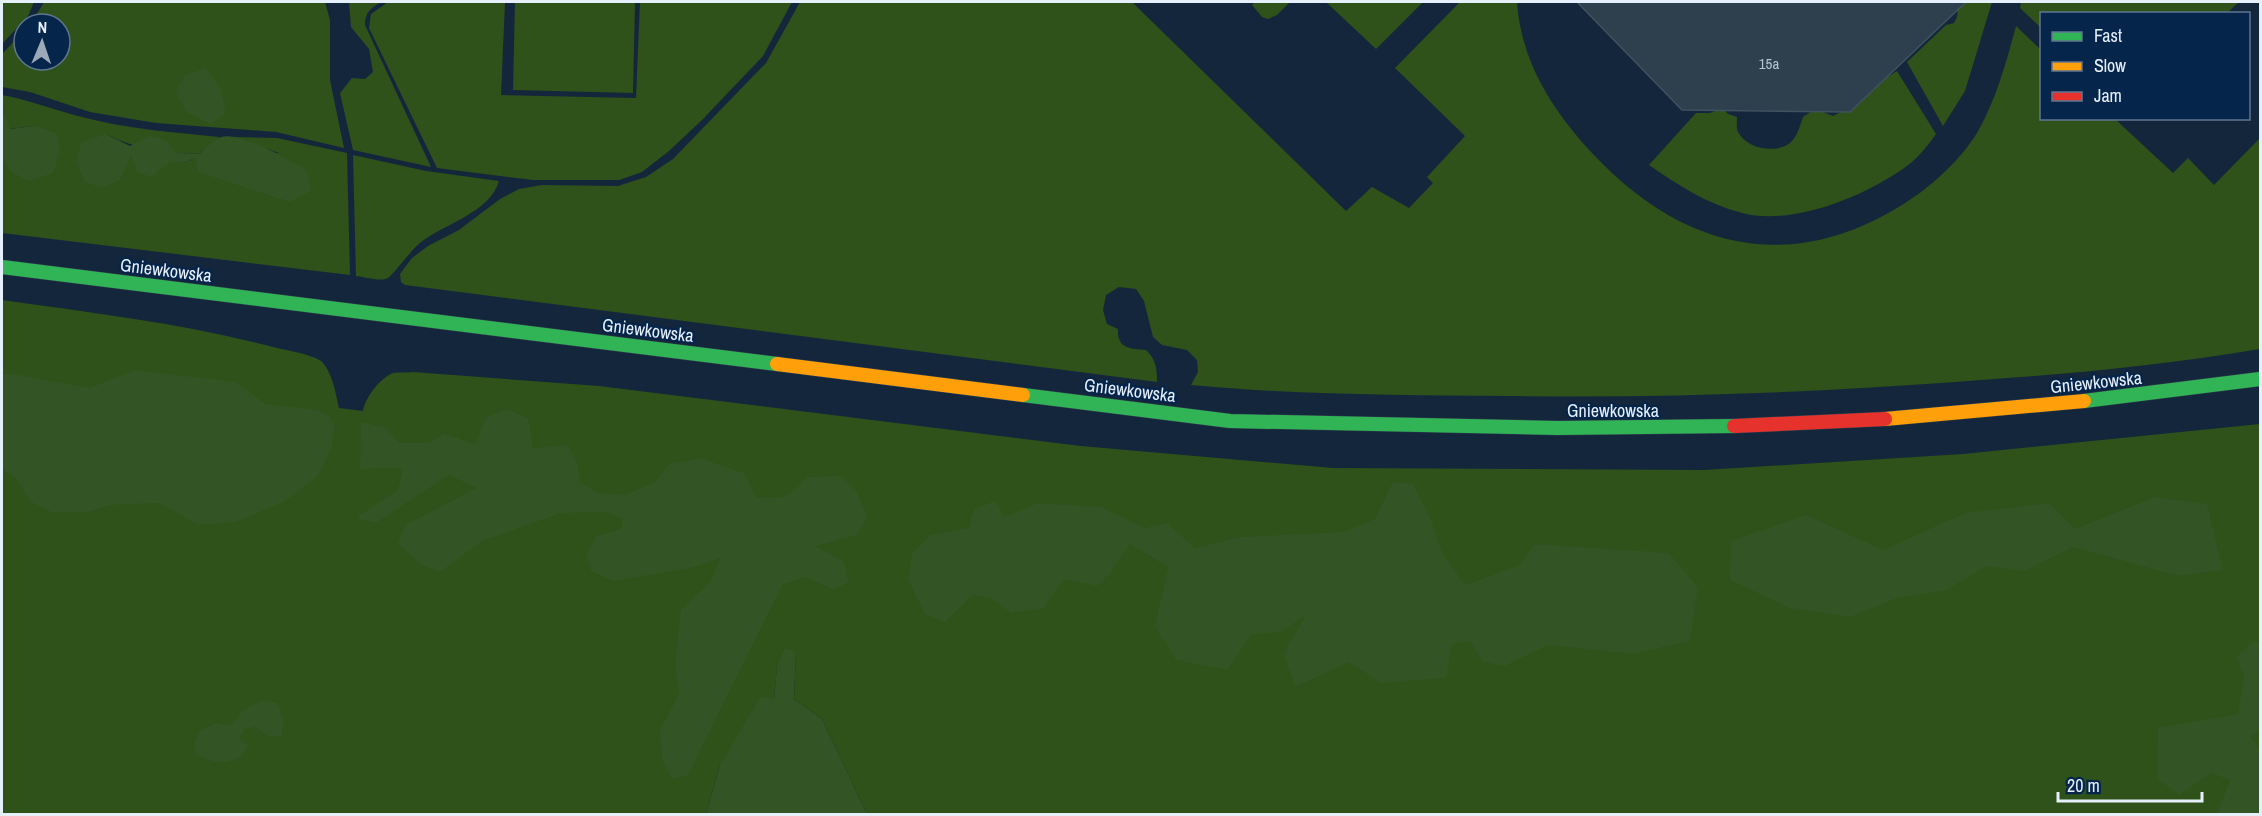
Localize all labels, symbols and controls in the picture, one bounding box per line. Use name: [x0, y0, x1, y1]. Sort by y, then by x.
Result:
north arrow: [12, 12, 72, 72]
legend: [2040, 12, 2250, 120]
text: N: [37, 16, 48, 38]
text: Fast: [2094, 23, 2122, 48]
house number: 15a: [1759, 53, 1779, 74]
text: Slow: [2094, 53, 2126, 78]
text: Jam: [2094, 83, 2122, 108]
street label: Gniewkowska: [119, 252, 213, 288]
street label: Gniewkowska: [601, 312, 695, 348]
street label: Gniewkowska: [2049, 365, 2143, 399]
street label: Gniewkowska: [1083, 372, 1177, 408]
street label: Gniewkowska: [1567, 398, 1659, 423]
scale bar: [2058, 765, 2202, 803]
text: 20 m: [2067, 773, 2100, 798]

